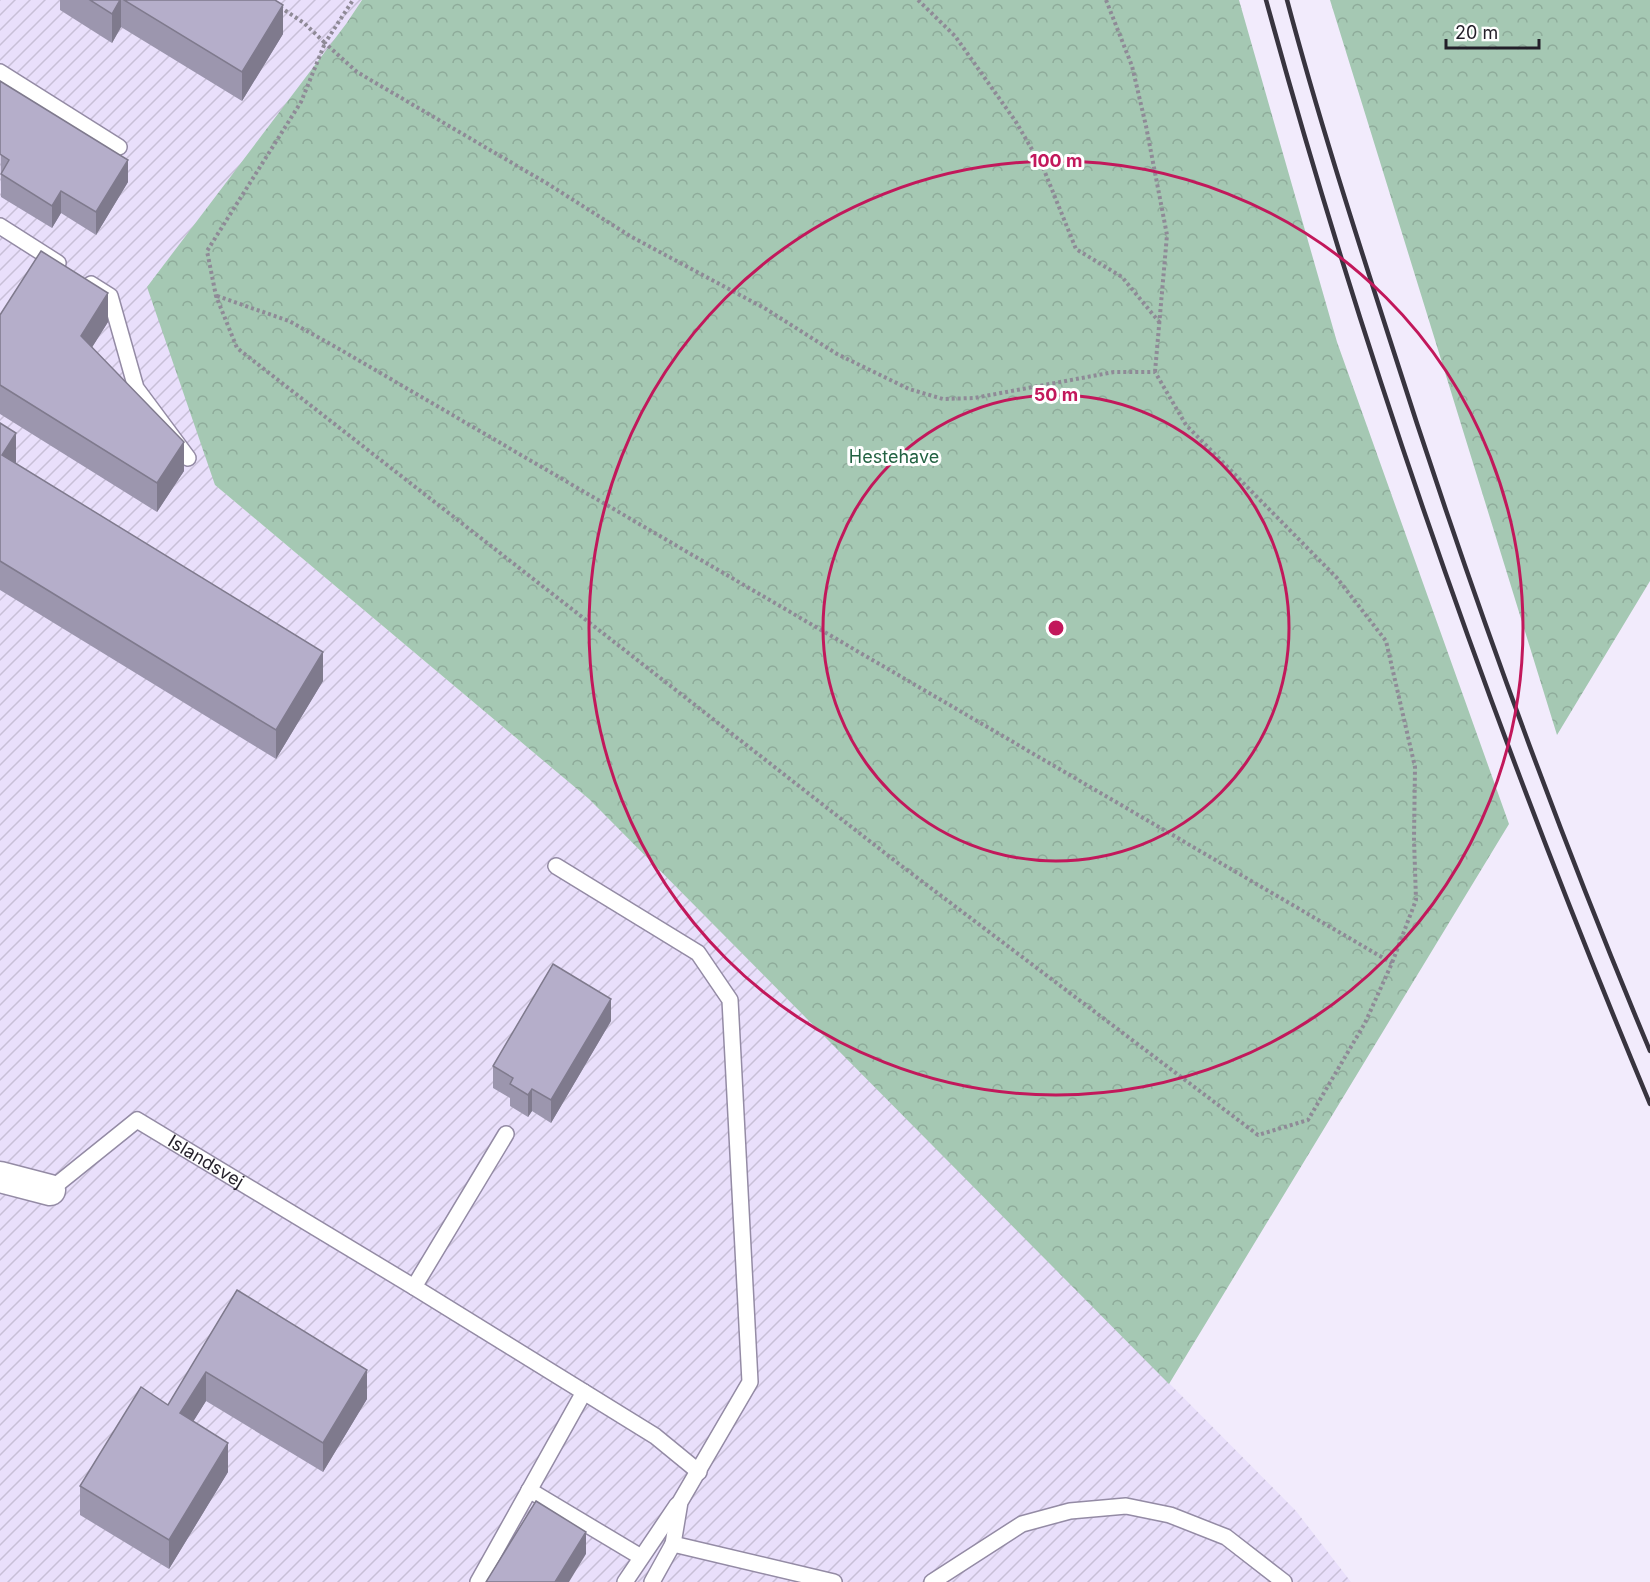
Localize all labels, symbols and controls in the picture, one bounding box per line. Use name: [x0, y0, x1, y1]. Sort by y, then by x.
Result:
scale bar: [1446, 12, 1539, 50]
text: 20 m: [1455, 22, 1498, 43]
text: 100 m: [1030, 150, 1082, 171]
text: 50 m: [1034, 384, 1078, 405]
park label: Hestehave: [849, 446, 939, 467]
centre of rings: [1046, 618, 1066, 638]
street label: Islandsvej: [164, 1130, 248, 1192]

